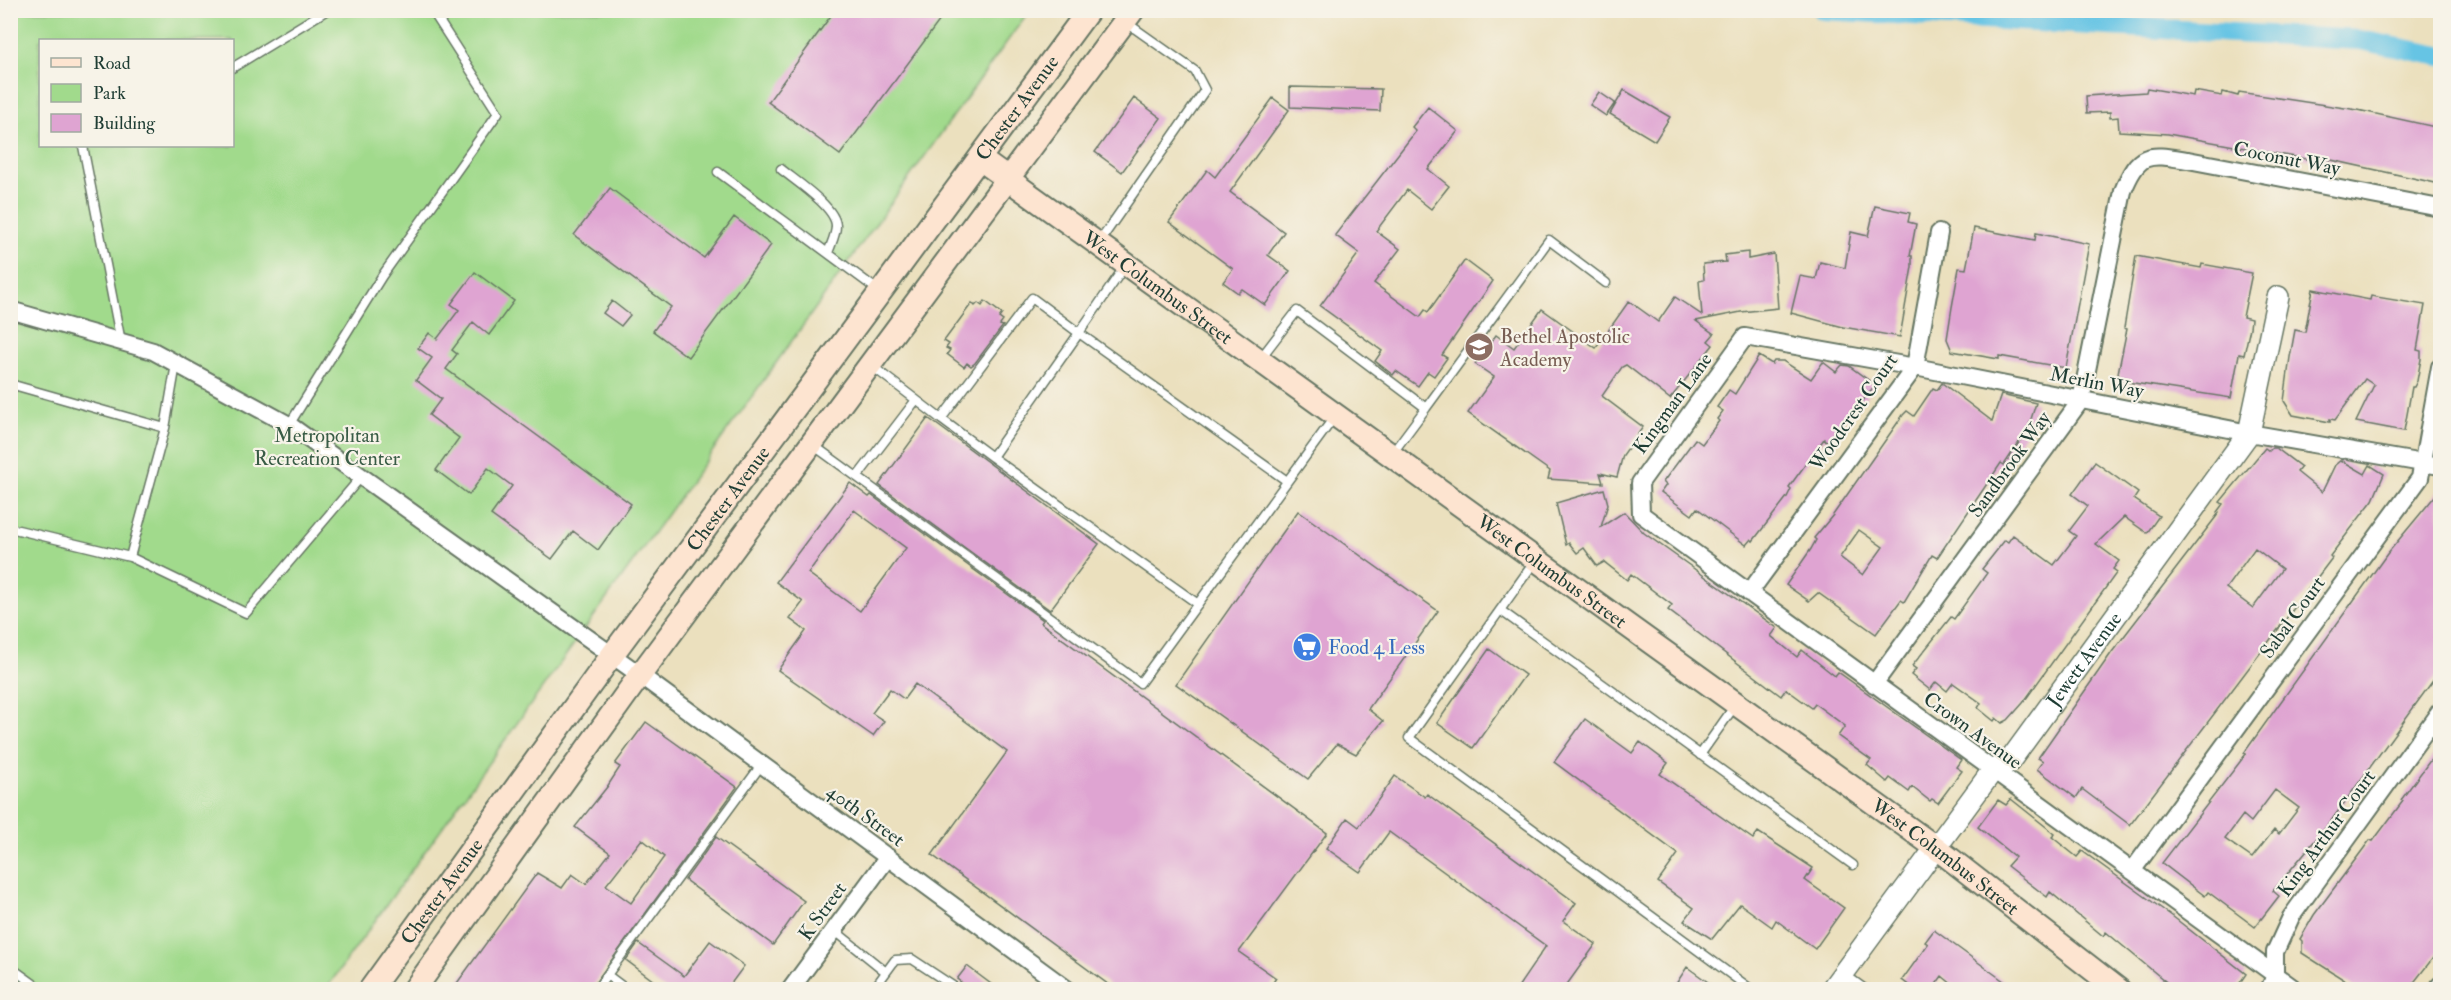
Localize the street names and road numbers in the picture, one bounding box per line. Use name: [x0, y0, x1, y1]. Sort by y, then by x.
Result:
street label: Chester Avenue: [970, 50, 1064, 166]
street label: Coconut Way: [2231, 136, 2344, 181]
street label: West Columbus Street: [1077, 224, 1238, 350]
street label: Kingman Lane: [1627, 348, 1718, 459]
street label: Woodcrest Court: [1803, 348, 1903, 477]
street label: Merlin Way: [2048, 361, 2147, 404]
street label: Sandbrook Way: [1963, 405, 2057, 522]
street label: Chester Avenue: [681, 441, 775, 556]
street label: West Columbus Street: [1471, 508, 1632, 634]
street label: Sabal Court: [2254, 571, 2331, 663]
street label: Jewett Avenue: [2041, 607, 2127, 713]
street label: Crown Avenue: [1918, 686, 2027, 775]
street label: King Arthur Court: [2272, 764, 2381, 902]
street label: 40th Street: [822, 779, 910, 852]
street label: West Columbus Street: [1865, 793, 2024, 921]
street label: Chester Avenue: [395, 833, 489, 949]
street label: K Street: [793, 877, 852, 945]

